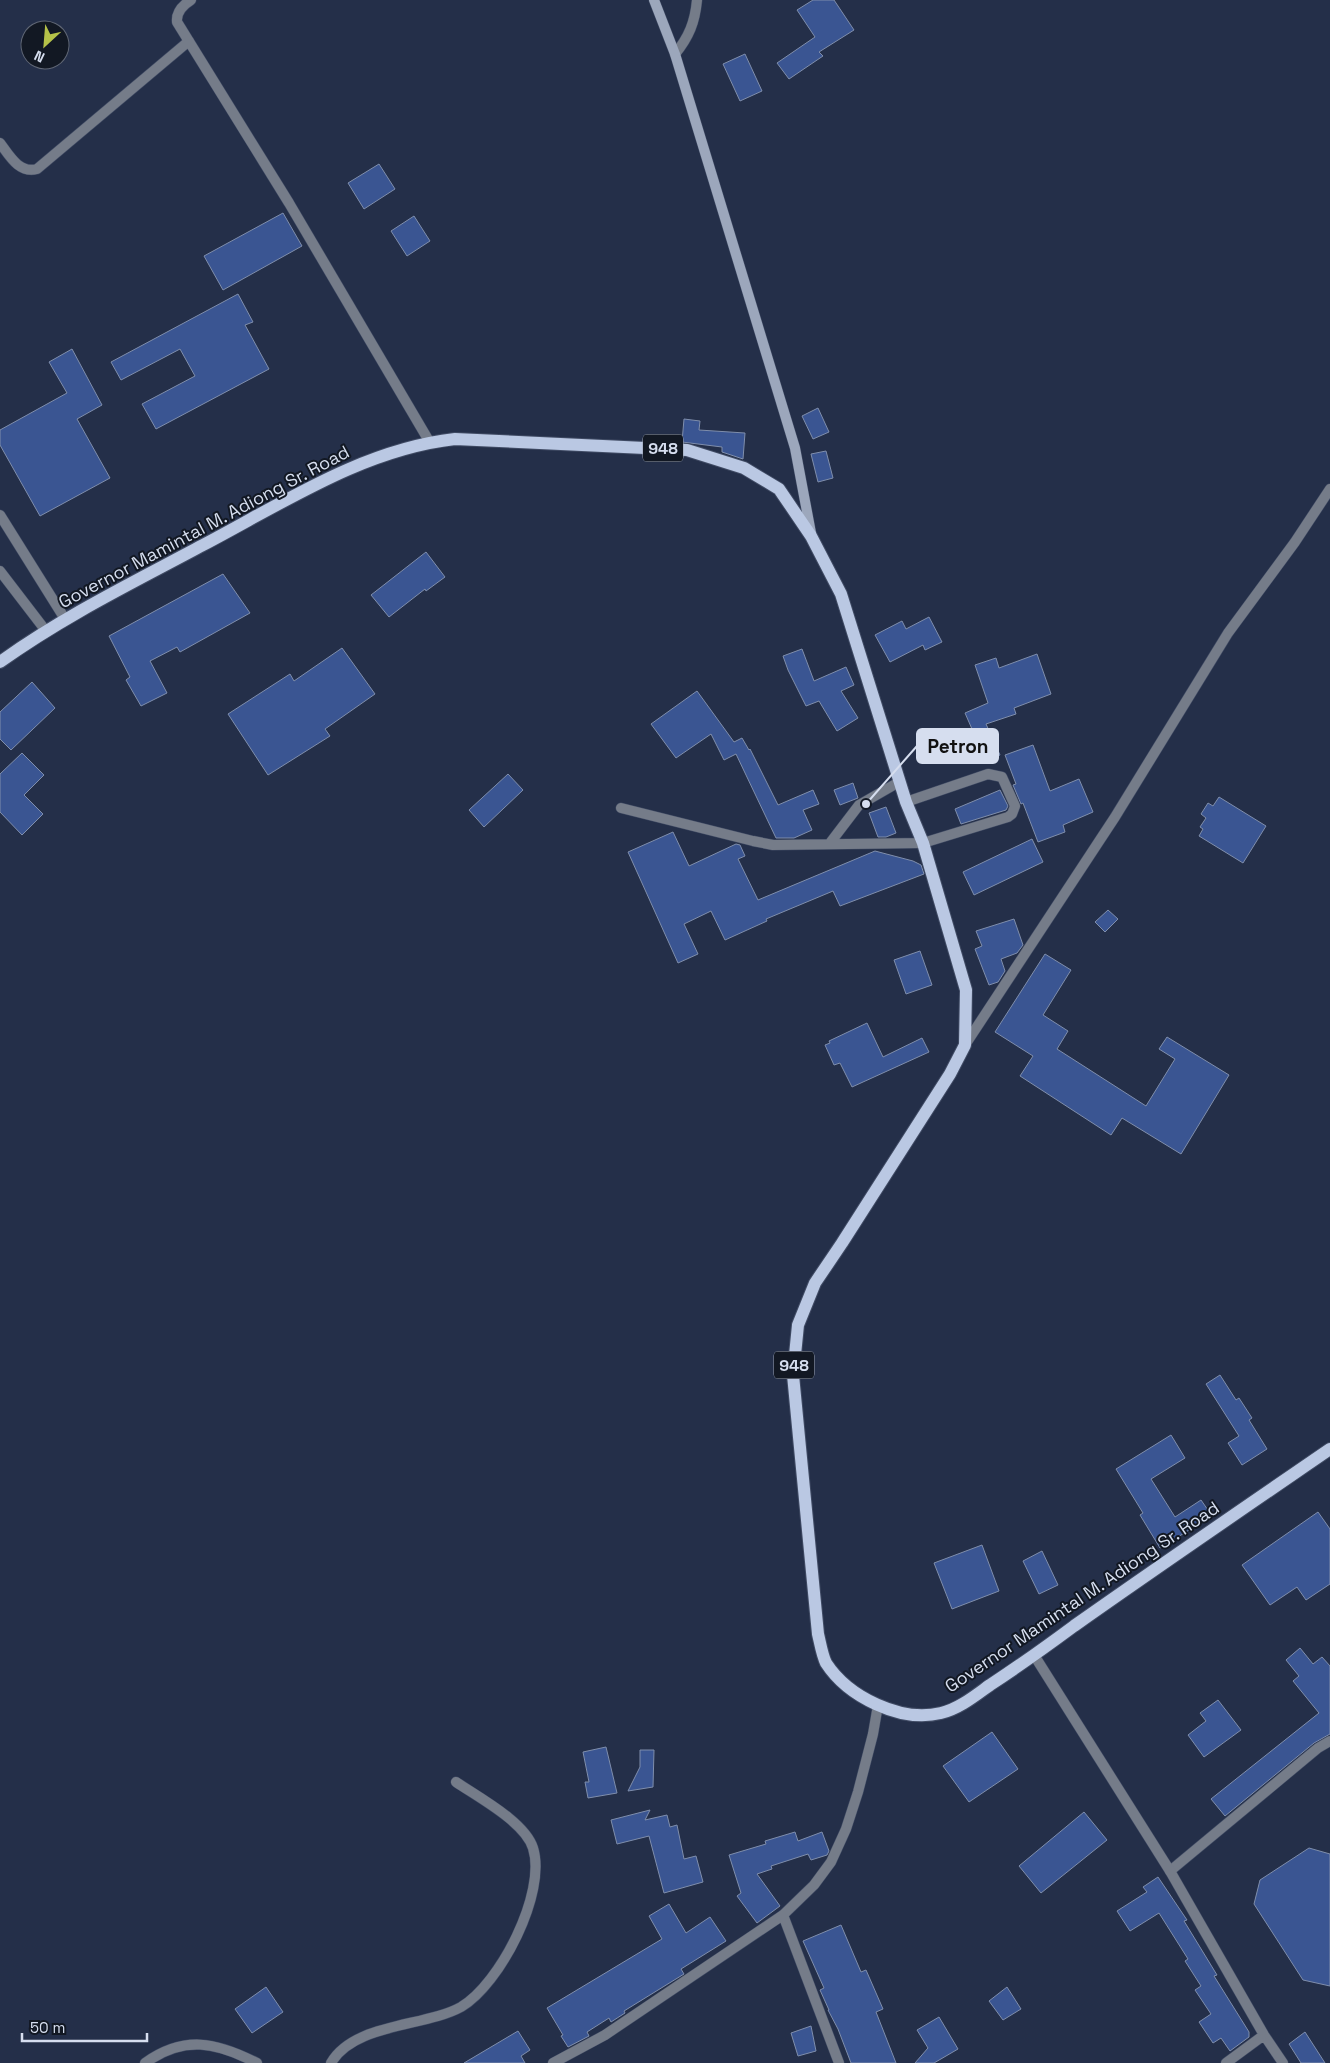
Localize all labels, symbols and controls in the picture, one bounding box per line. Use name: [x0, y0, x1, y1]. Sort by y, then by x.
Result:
north arrow: [20, 20, 70, 70]
text: N: [31, 47, 47, 67]
road number: 948: [643, 434, 683, 462]
street label: Governor Mamintal M. Adiong Sr. Road: [54, 440, 353, 613]
callout: Petron: [917, 729, 998, 763]
text: Petron: [927, 734, 989, 759]
road number: 948: [774, 1352, 814, 1378]
street label: Governor Mamintal M. Adiong Sr. Road: [940, 1496, 1223, 1697]
scale bar: [22, 2010, 148, 2042]
text: 50 m: [30, 2018, 65, 2037]

